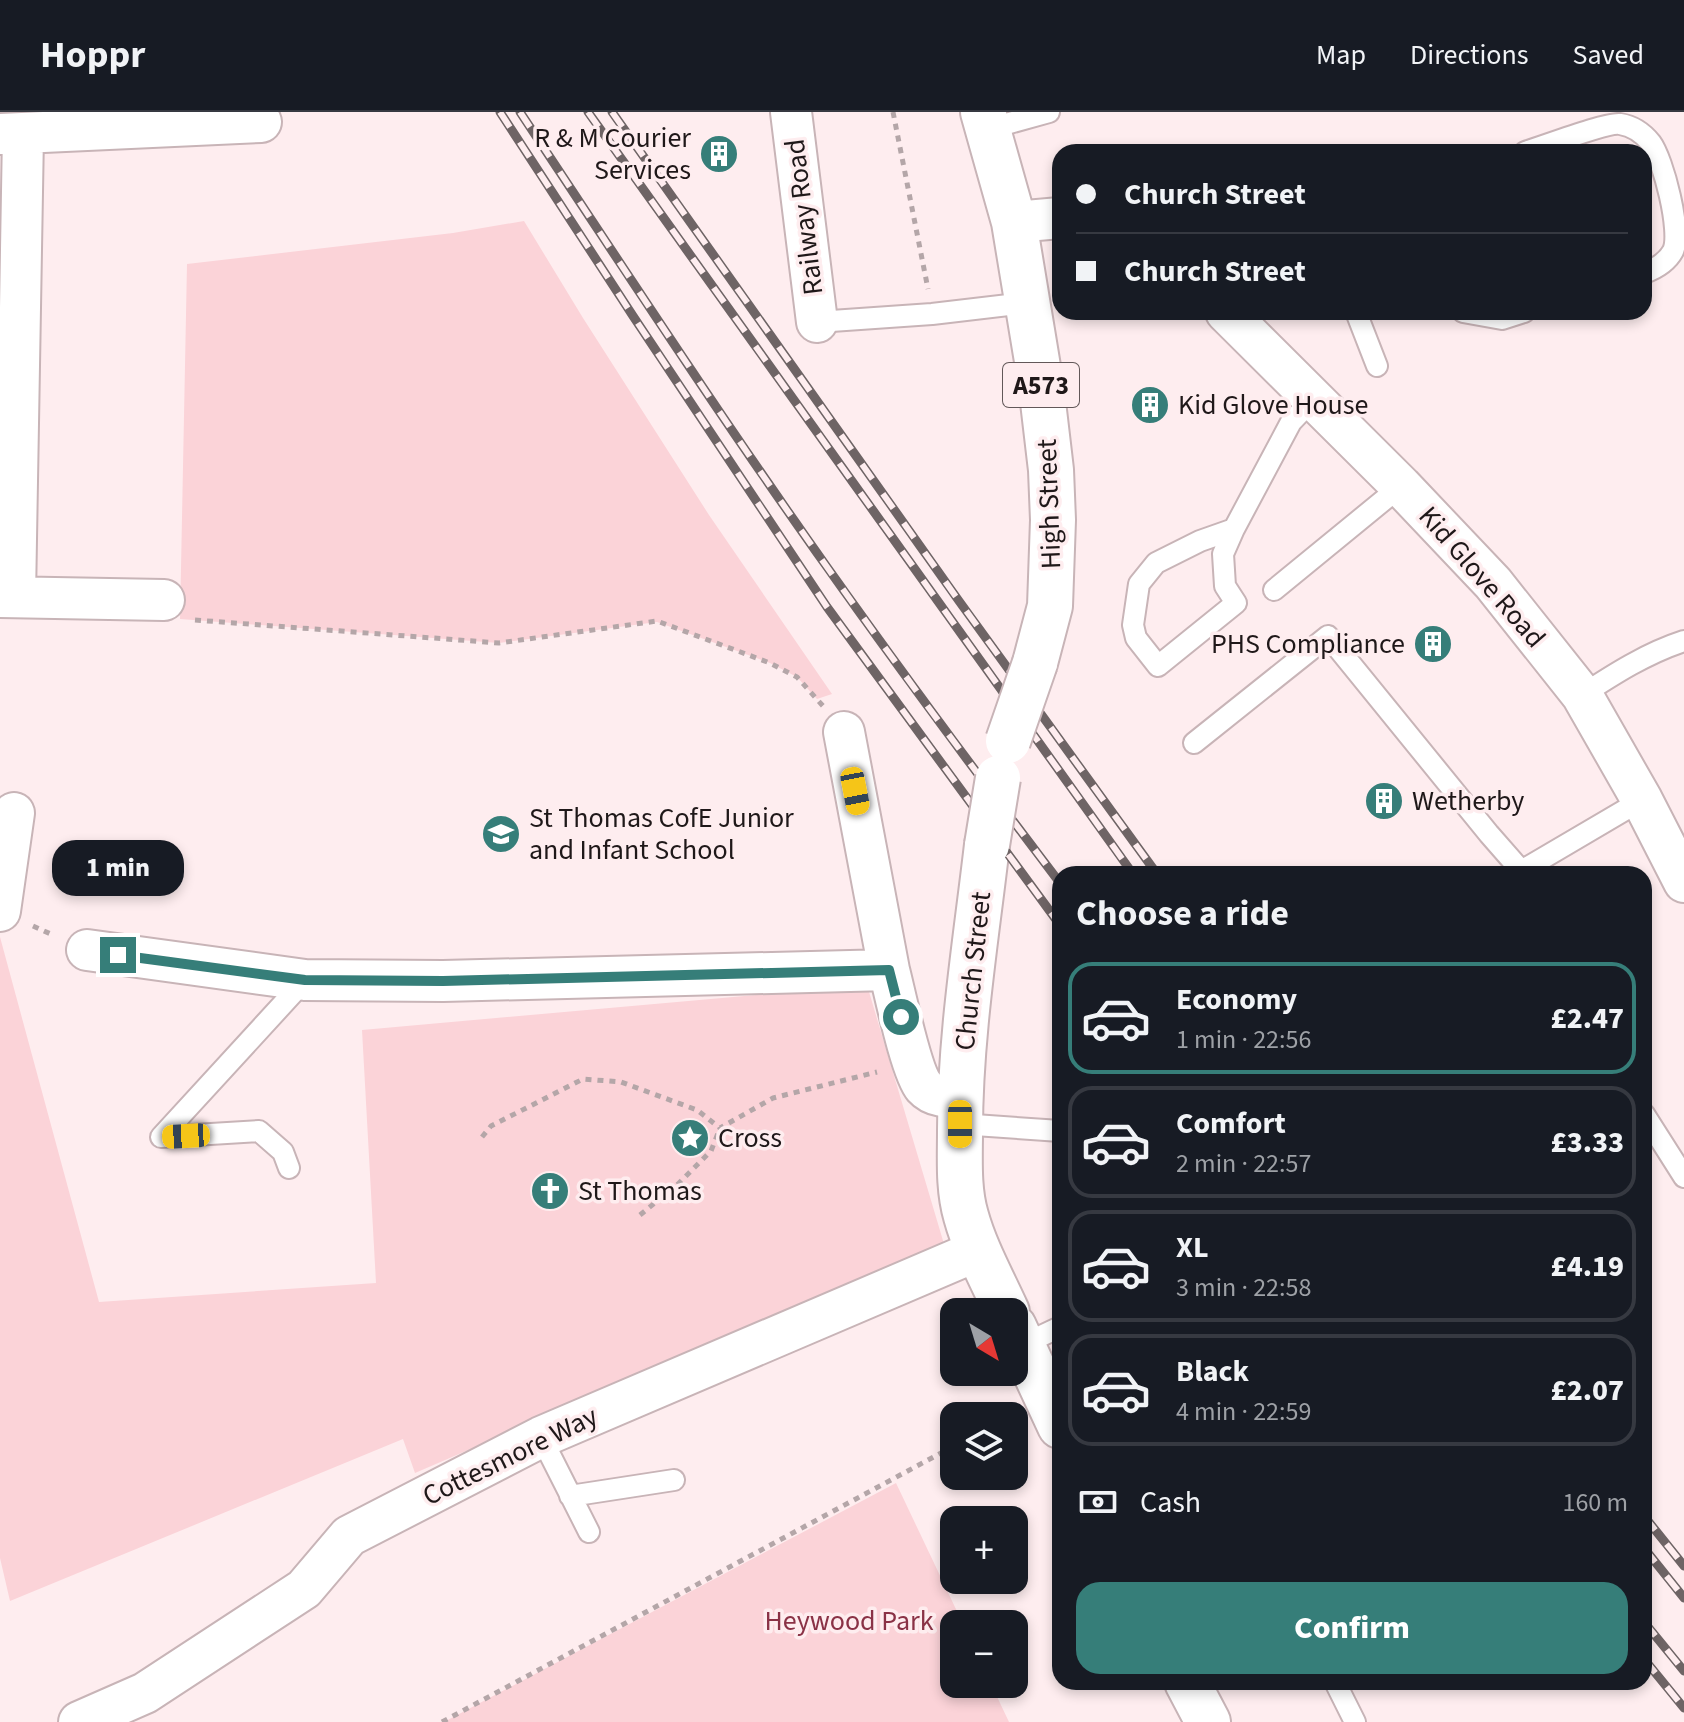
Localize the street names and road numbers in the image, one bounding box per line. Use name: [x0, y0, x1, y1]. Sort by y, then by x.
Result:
street label: Railway Road: [775, 137, 833, 297]
road number: A573: [1003, 363, 1079, 407]
street label: High Street: [1027, 438, 1071, 570]
street label: Kid Glove Road: [1409, 497, 1555, 657]
street label: Church Street: [945, 889, 1001, 1052]
street label: Cottesmore Way: [416, 1396, 604, 1516]

